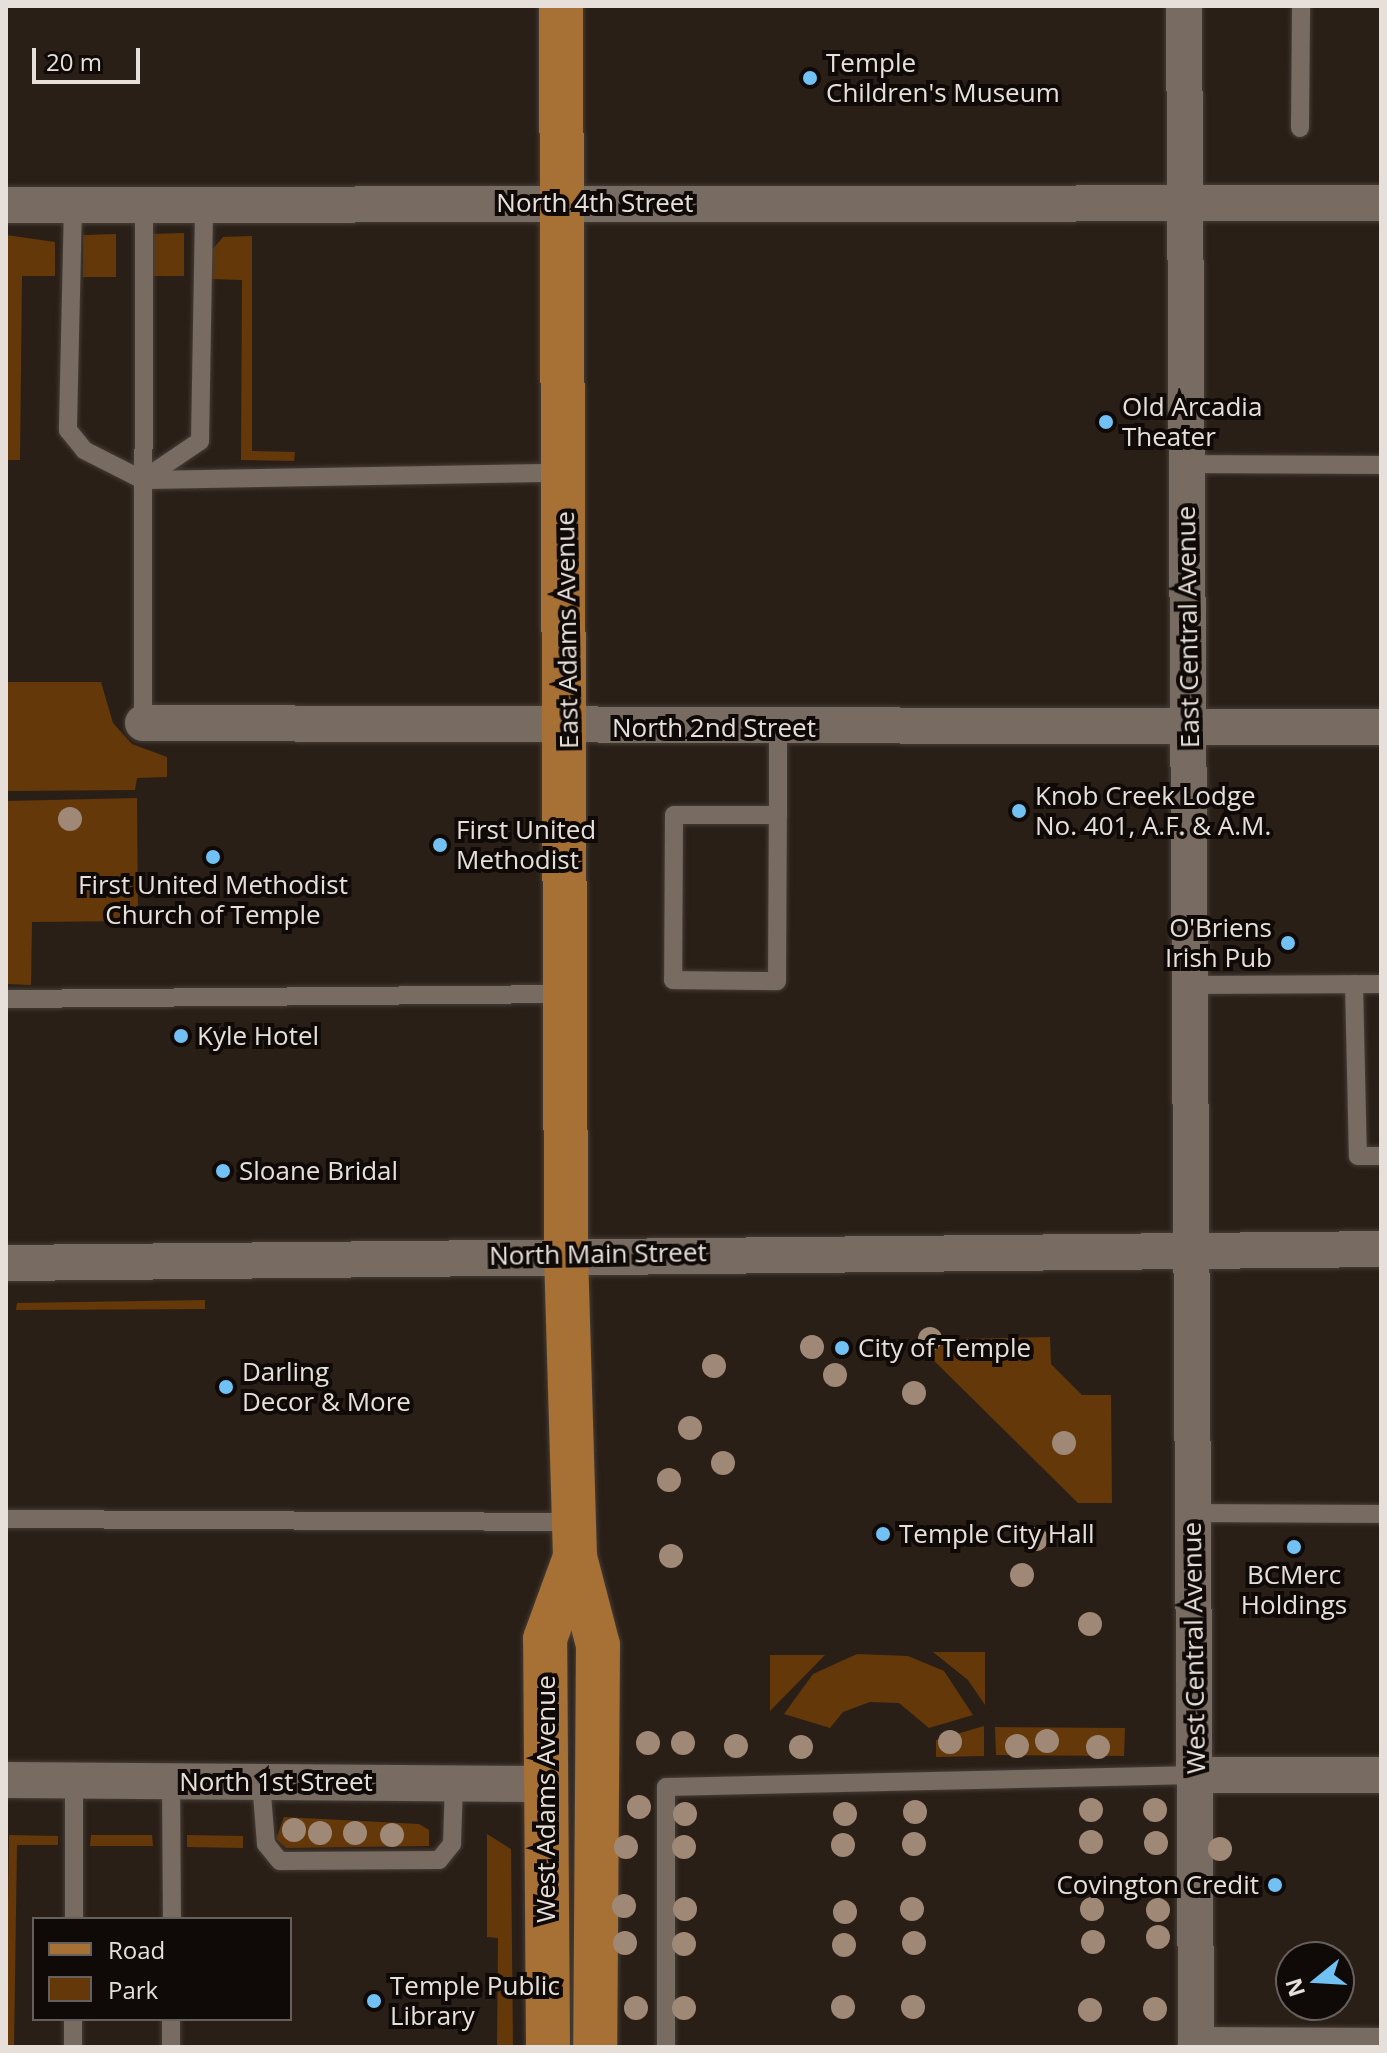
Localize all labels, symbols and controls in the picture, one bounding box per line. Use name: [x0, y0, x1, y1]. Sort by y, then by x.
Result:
scale bar: [36, 32, 144, 82]
text: 20 m: [46, 45, 102, 78]
place label: Temple Children's Museum: [826, 47, 1060, 108]
marker: Temple Children's Museum: [801, 69, 819, 87]
street label: North 4th Street: [496, 187, 694, 219]
place label: Old Arcadia Theater: [1122, 391, 1262, 452]
marker: Old Arcadia Theater: [1097, 413, 1115, 431]
street label: East Central Avenue: [1170, 506, 1206, 748]
street label: East Adams Avenue: [549, 511, 585, 749]
street label: North 2nd Street: [612, 712, 816, 744]
place label: Knob Creek Lodge No. 401, A.F. & A.M.: [1035, 780, 1271, 842]
marker: Knob Creek Lodge No. 401, A.F. & A.M.: [1010, 802, 1028, 820]
place label: First United Methodist: [456, 814, 596, 876]
marker: First United Methodist: [431, 836, 449, 854]
marker: First United Methodist Church of Temple: [204, 848, 222, 866]
place label: First United Methodist Church of Temple: [78, 869, 348, 930]
place label: O'Briens Irish Pub: [1165, 912, 1272, 974]
marker: O'Briens Irish Pub: [1279, 934, 1297, 952]
place label: Kyle Hotel: [197, 1020, 319, 1052]
marker: Kyle Hotel: [172, 1027, 190, 1045]
place label: Sloane Bridal: [239, 1155, 398, 1187]
marker: Sloane Bridal: [214, 1162, 232, 1180]
street label: North Main Street: [489, 1237, 707, 1271]
place label: City of Temple: [858, 1332, 1031, 1364]
marker: City of Temple: [833, 1339, 851, 1357]
place label: Darling Decor & More: [242, 1356, 411, 1418]
marker: Darling Decor & More: [217, 1378, 235, 1396]
place label: Temple City Hall: [899, 1518, 1095, 1550]
street label: West Central Avenue: [1176, 1522, 1212, 1774]
marker: Temple City Hall: [874, 1525, 892, 1543]
marker: BCMerc Holdings: [1285, 1538, 1303, 1556]
place label: BCMerc Holdings: [1241, 1559, 1347, 1620]
street label: West Adams Avenue: [530, 1675, 562, 1923]
street label: North 1st Street: [179, 1766, 373, 1798]
place label: Covington Credit: [1056, 1869, 1259, 1901]
marker: Covington Credit: [1266, 1876, 1284, 1894]
legend: [32, 1917, 292, 2021]
text: Road: [108, 1933, 165, 1966]
north arrow: [1275, 1941, 1355, 2021]
place label: Temple Public Library: [390, 1970, 560, 2032]
text: Park: [108, 1973, 158, 2006]
text: N: [1277, 1975, 1311, 2001]
marker: Temple Public Library: [365, 1992, 383, 2010]

